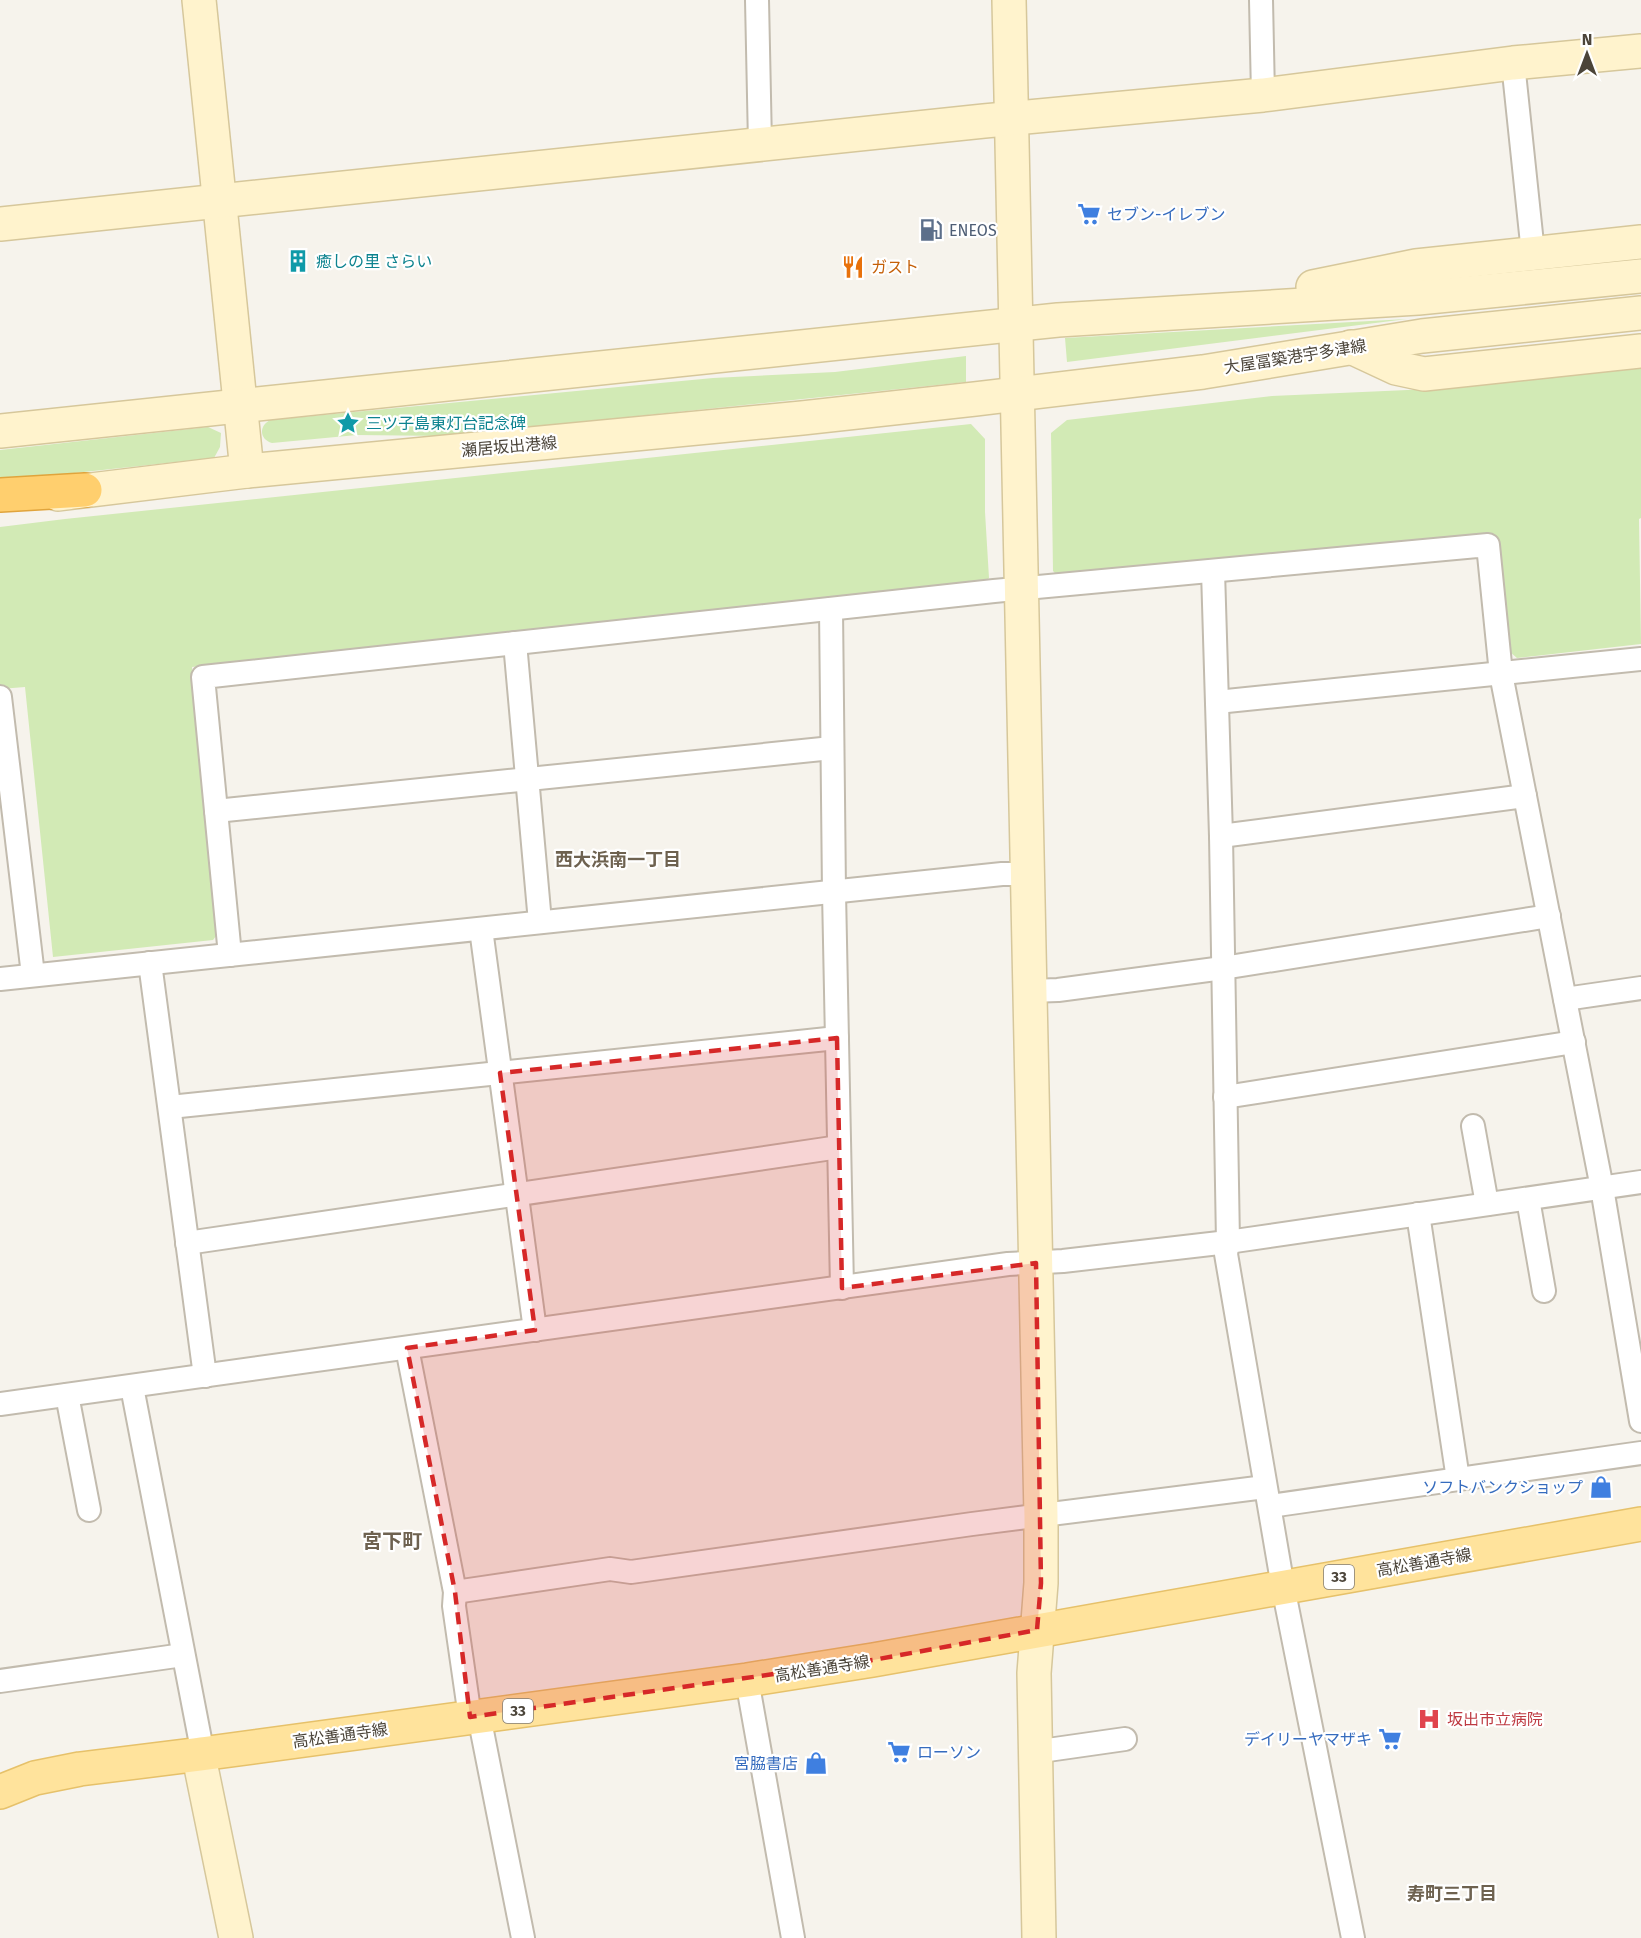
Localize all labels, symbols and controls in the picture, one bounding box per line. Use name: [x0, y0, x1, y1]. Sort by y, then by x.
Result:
north arrow: [1557, 24, 1617, 84]
text: N: [1582, 30, 1592, 49]
supermarket icon: セブン-イレブン: [1076, 201, 1102, 227]
place label: セブン-イレブン: [1107, 205, 1225, 224]
fuel station icon: ENEOS: [918, 217, 944, 243]
place label: ENEOS: [949, 221, 997, 240]
building icon: 癒しの里 さらい: [285, 248, 311, 274]
place label: 癒しの里 さらい: [316, 252, 432, 271]
restaurant icon: ガスト: [840, 254, 866, 280]
place label: ガスト: [871, 258, 919, 277]
street label: 大屋冨築港宇多津線: [1222, 336, 1368, 377]
place icon: 三ツ子島東灯台記念碑: [335, 410, 361, 436]
place label: 三ツ子島東灯台記念碑: [366, 414, 526, 433]
street label: 瀬居坂出港線: [460, 433, 558, 460]
district label: 西大浜南一丁目: [555, 849, 681, 871]
shop icon: ソフトバンクショップ: [1588, 1474, 1614, 1500]
place label: ソフトバンクショップ: [1422, 1478, 1583, 1497]
district label: 宮下町: [362, 1529, 422, 1553]
street label: 高松善通寺線: [1375, 1545, 1473, 1580]
road number: 33: [1324, 1565, 1354, 1589]
street label: 高松善通寺線: [773, 1652, 871, 1685]
road number: 33: [503, 1699, 533, 1723]
hospital icon: 坂出市立病院: [1416, 1706, 1442, 1732]
place label: 坂出市立病院: [1447, 1710, 1543, 1729]
street label: 高松善通寺線: [291, 1719, 389, 1752]
supermarket icon: デイリーヤマザキ: [1377, 1726, 1403, 1752]
place label: デイリーヤマザキ: [1244, 1730, 1372, 1749]
supermarket icon: ローソン: [886, 1739, 912, 1765]
place label: ローソン: [917, 1743, 981, 1762]
shop icon: 宮脇書店: [803, 1750, 829, 1776]
place label: 宮脇書店: [734, 1754, 798, 1773]
district label: 寿町三丁目: [1407, 1883, 1497, 1905]

